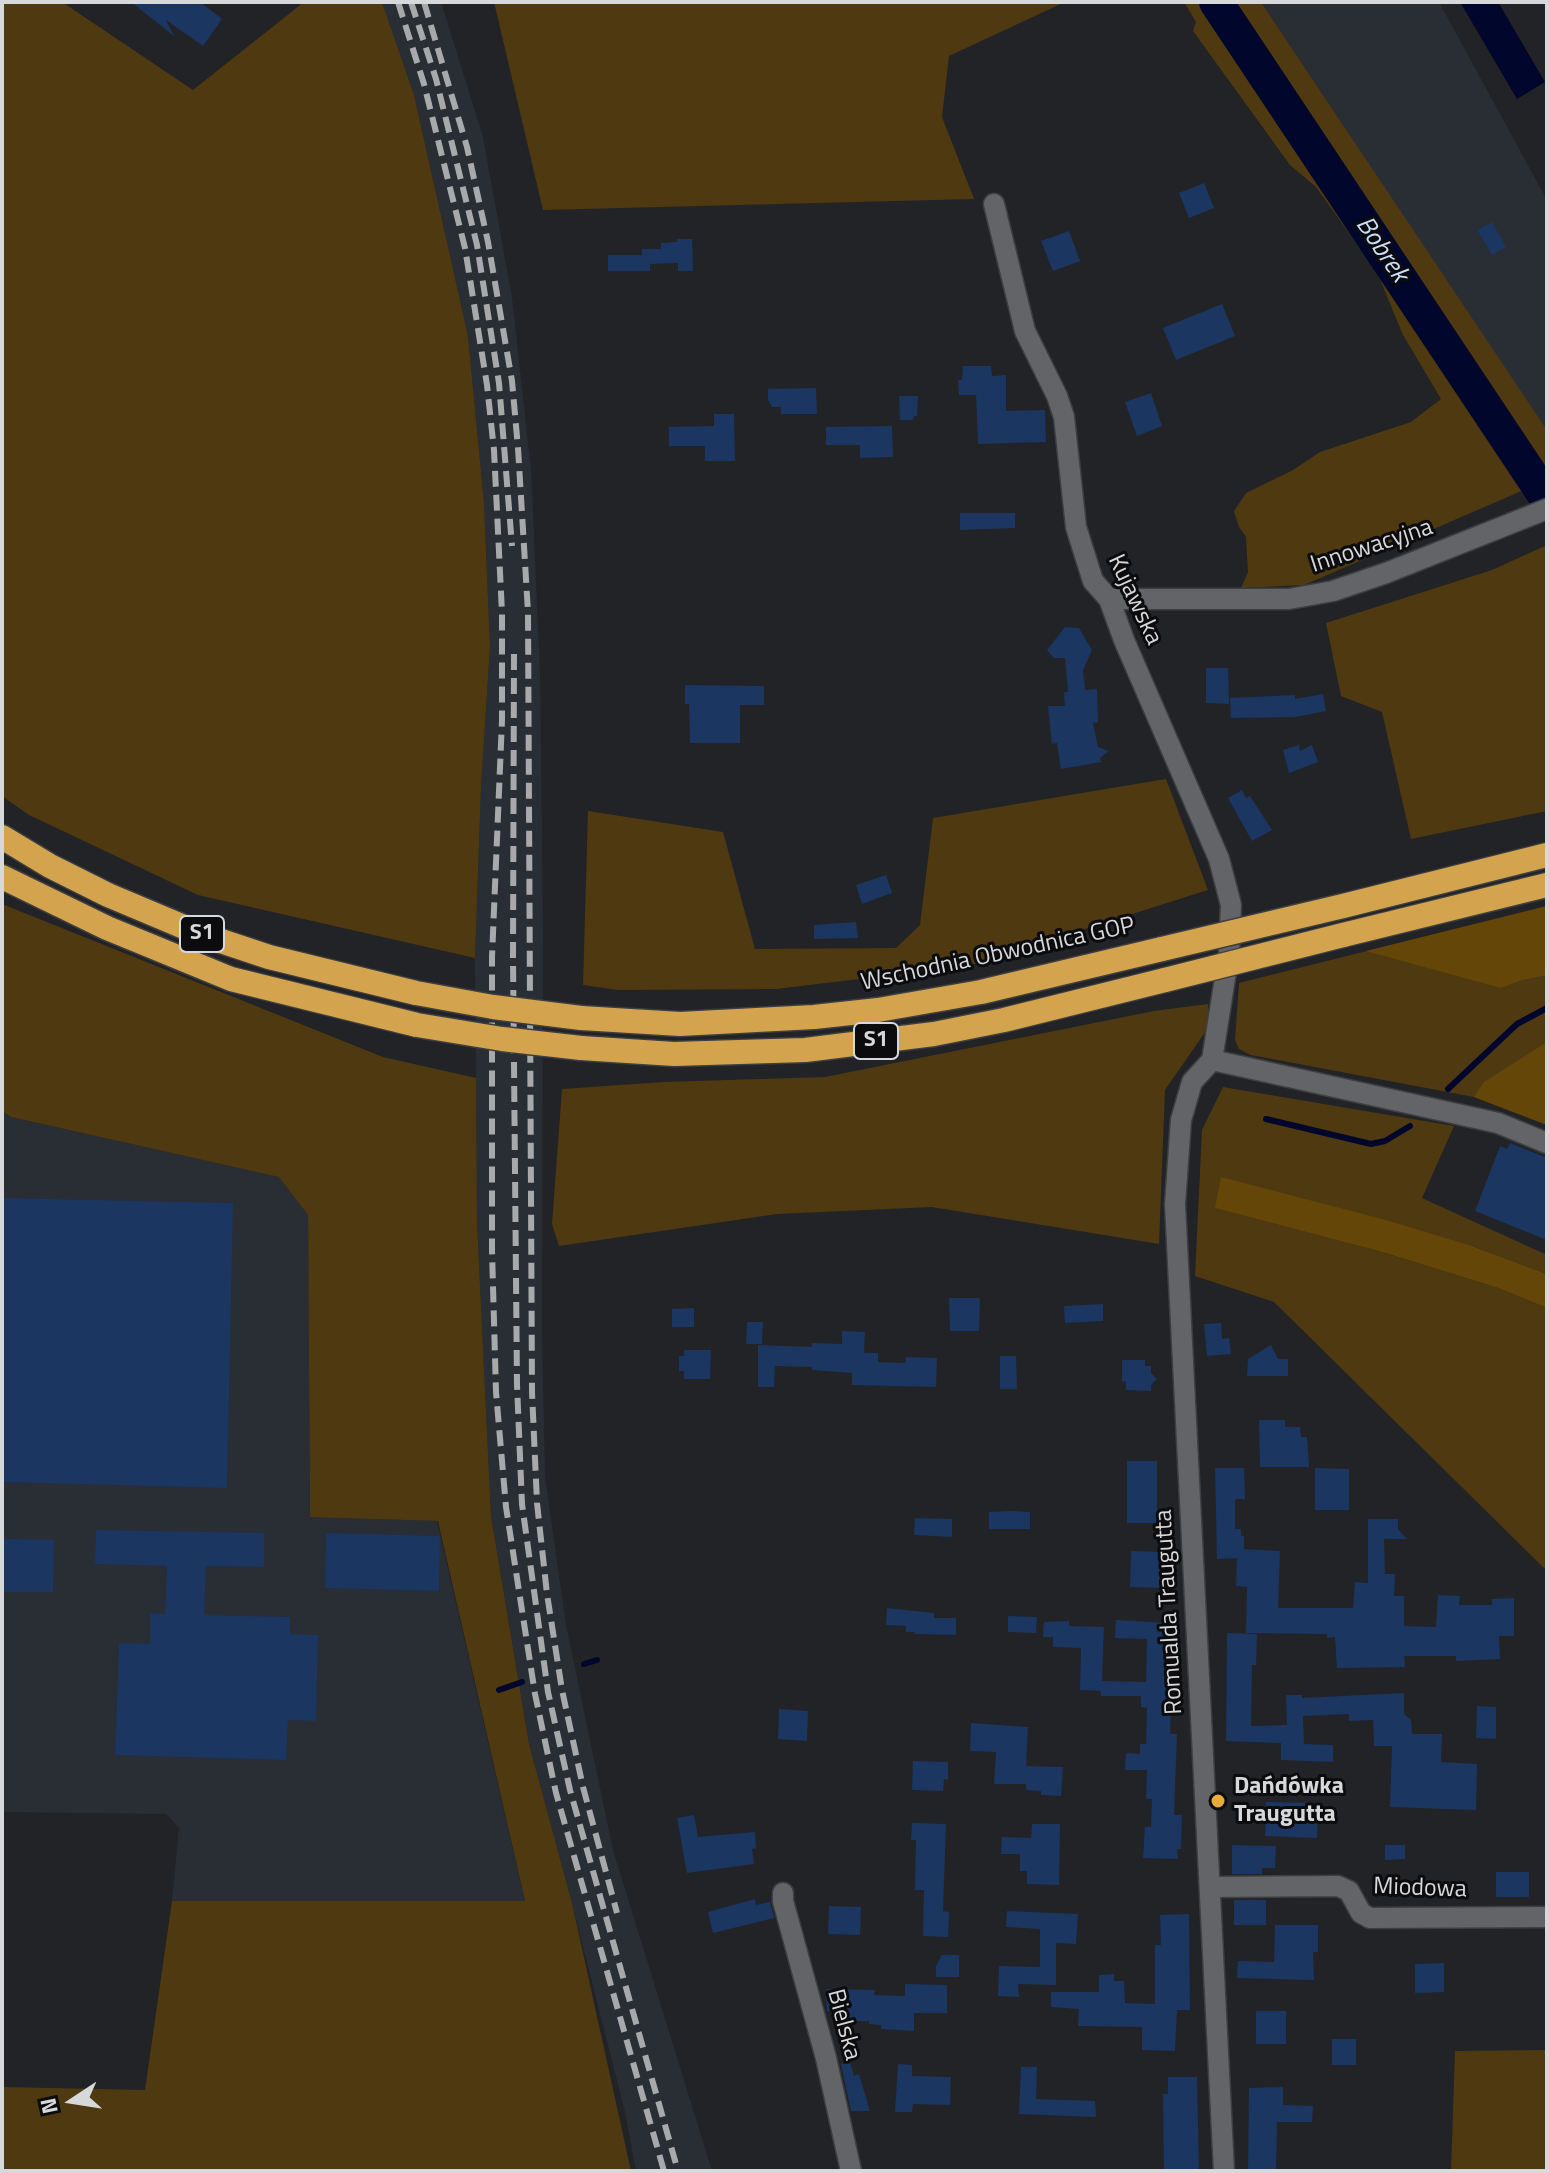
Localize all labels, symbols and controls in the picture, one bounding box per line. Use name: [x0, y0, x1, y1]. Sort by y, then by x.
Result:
water label: Bobrek: [1348, 211, 1414, 289]
street label: Innowacyjna: [1307, 514, 1437, 580]
street label: Kujawska: [1101, 550, 1167, 650]
street label: Wschodnia Obwodnica GOP: [859, 912, 1137, 998]
road number: S1: [180, 916, 224, 952]
road number: S1: [854, 1023, 898, 1059]
street label: Romualda Traugutta: [1150, 1509, 1190, 1715]
place label: Dańdówka Traugutta: [1234, 1773, 1344, 1829]
marker: Dańdówka Traugutta: [1209, 1792, 1227, 1810]
street label: Miodowa: [1373, 1873, 1467, 1905]
street label: Bielska: [820, 1986, 866, 2064]
north arrow: [32, 2061, 112, 2141]
text: N: [30, 2095, 67, 2117]

